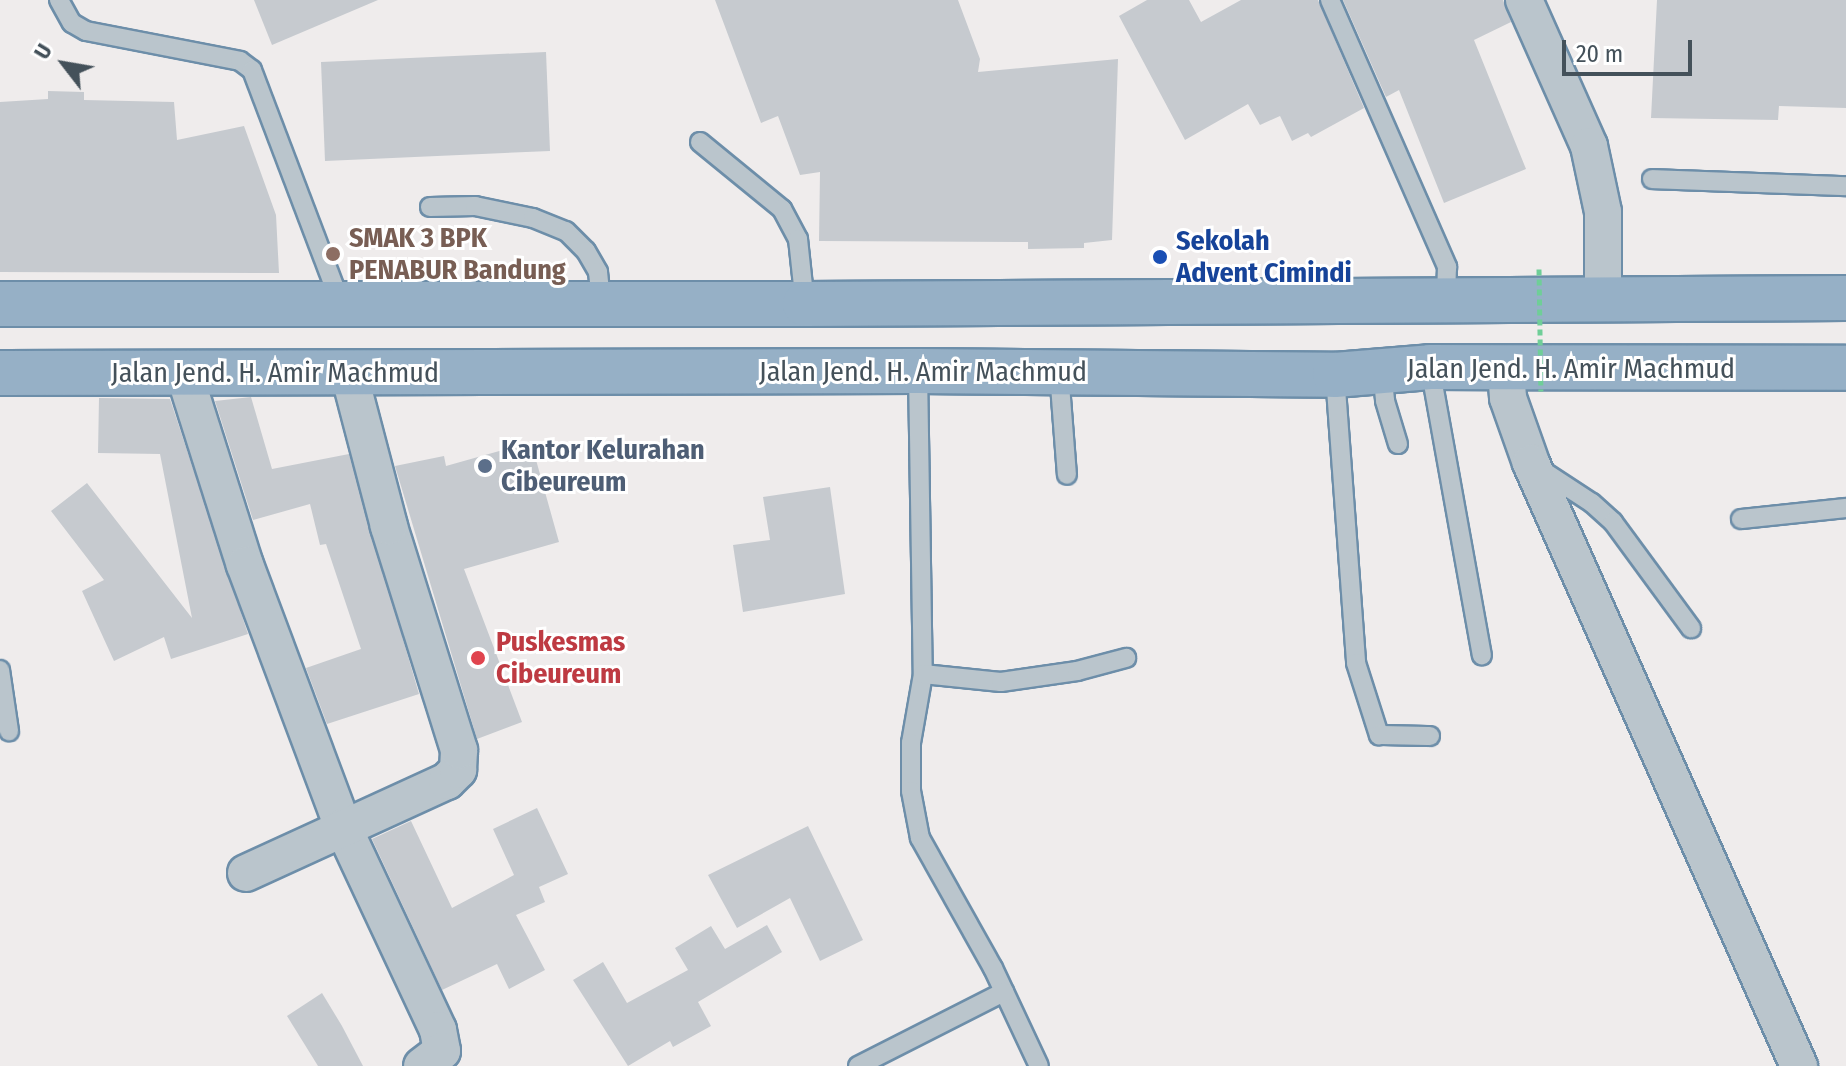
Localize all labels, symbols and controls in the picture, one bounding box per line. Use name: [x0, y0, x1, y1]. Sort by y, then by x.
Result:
north arrow: [24, 24, 104, 104]
scale bar: [1566, 24, 1696, 74]
text: U: [28, 39, 58, 64]
text: 20 m: [1576, 40, 1623, 68]
place label: SMAK 3 BPK PENABUR Bandung: [349, 221, 566, 287]
place label: Sekolah Advent Cimindi: [1176, 224, 1352, 290]
marker: SMAK 3 BPK PENABUR Bandung: [324, 245, 342, 263]
marker: Sekolah Advent Cimindi: [1151, 248, 1169, 266]
street label: Jalan Jend. H. Amir Machmud: [1407, 352, 1735, 386]
street label: Jalan Jend. H. Amir Machmud: [759, 355, 1087, 389]
street label: Jalan Jend. H. Amir Machmud: [111, 356, 439, 390]
place label: Kantor Kelurahan Cibeureum: [501, 433, 705, 499]
marker: Kantor Kelurahan Cibeureum: [476, 457, 494, 475]
place label: Puskesmas Cibeureum: [496, 625, 625, 691]
marker: Puskesmas Cibeureum: [467, 647, 489, 669]

